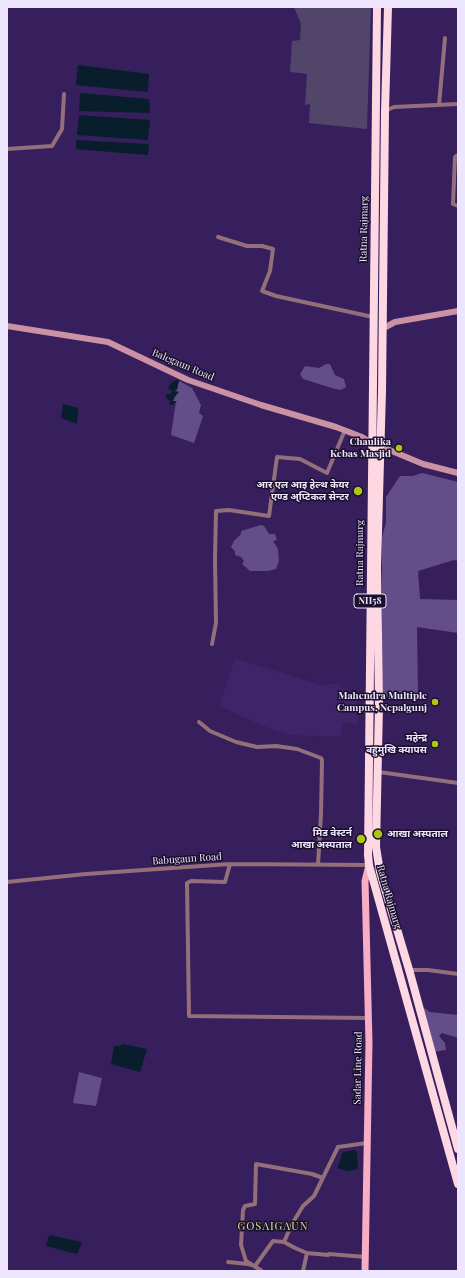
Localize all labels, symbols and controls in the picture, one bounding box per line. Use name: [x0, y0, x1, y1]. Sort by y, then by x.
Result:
street label: Ratna Rajmarg: [357, 196, 371, 262]
street label: Balegaun Road: [150, 347, 216, 383]
place label: Chaulika Kebas Masjid: [330, 436, 391, 460]
marker: Chaulika Kebas Masjid: [394, 443, 404, 453]
place label: आर एल आइ हेल्थ केयर एण्ड अ्प्टिकल सेन्टर: [257, 479, 349, 502]
marker: आर एल आइ हेल्थ केयर एण्ड अ्प्टिकल सेन्टर: [352, 485, 364, 497]
street label: Ratna Rajmarg: [354, 520, 366, 586]
road number: NH58: [354, 594, 386, 608]
place label: Mahendra Multiple Campus, Nepalgunj: [337, 690, 427, 714]
marker: Mahendra Multiple Campus, Nepalgunj: [430, 697, 440, 707]
place label: महेन्द्र बहुमुखि क्यापस: [366, 732, 427, 756]
marker: महेन्द्र बहुमुखि क्यापस: [430, 739, 440, 749]
place label: मिड वेस्टर्न आखा अस्पताल: [291, 827, 352, 850]
marker: आखा अस्पताल: [372, 828, 384, 840]
place label: आखा अस्पताल: [387, 828, 448, 840]
marker: मिड वेस्टर्न आखा अस्पताल: [355, 833, 367, 845]
street label: Babugaun Road: [152, 851, 222, 867]
street label: Ratna Rajmarg: [374, 864, 404, 930]
street label: Sadar Line Road: [351, 1031, 365, 1105]
district label: GOSAIGAUN: [237, 1220, 309, 1234]

